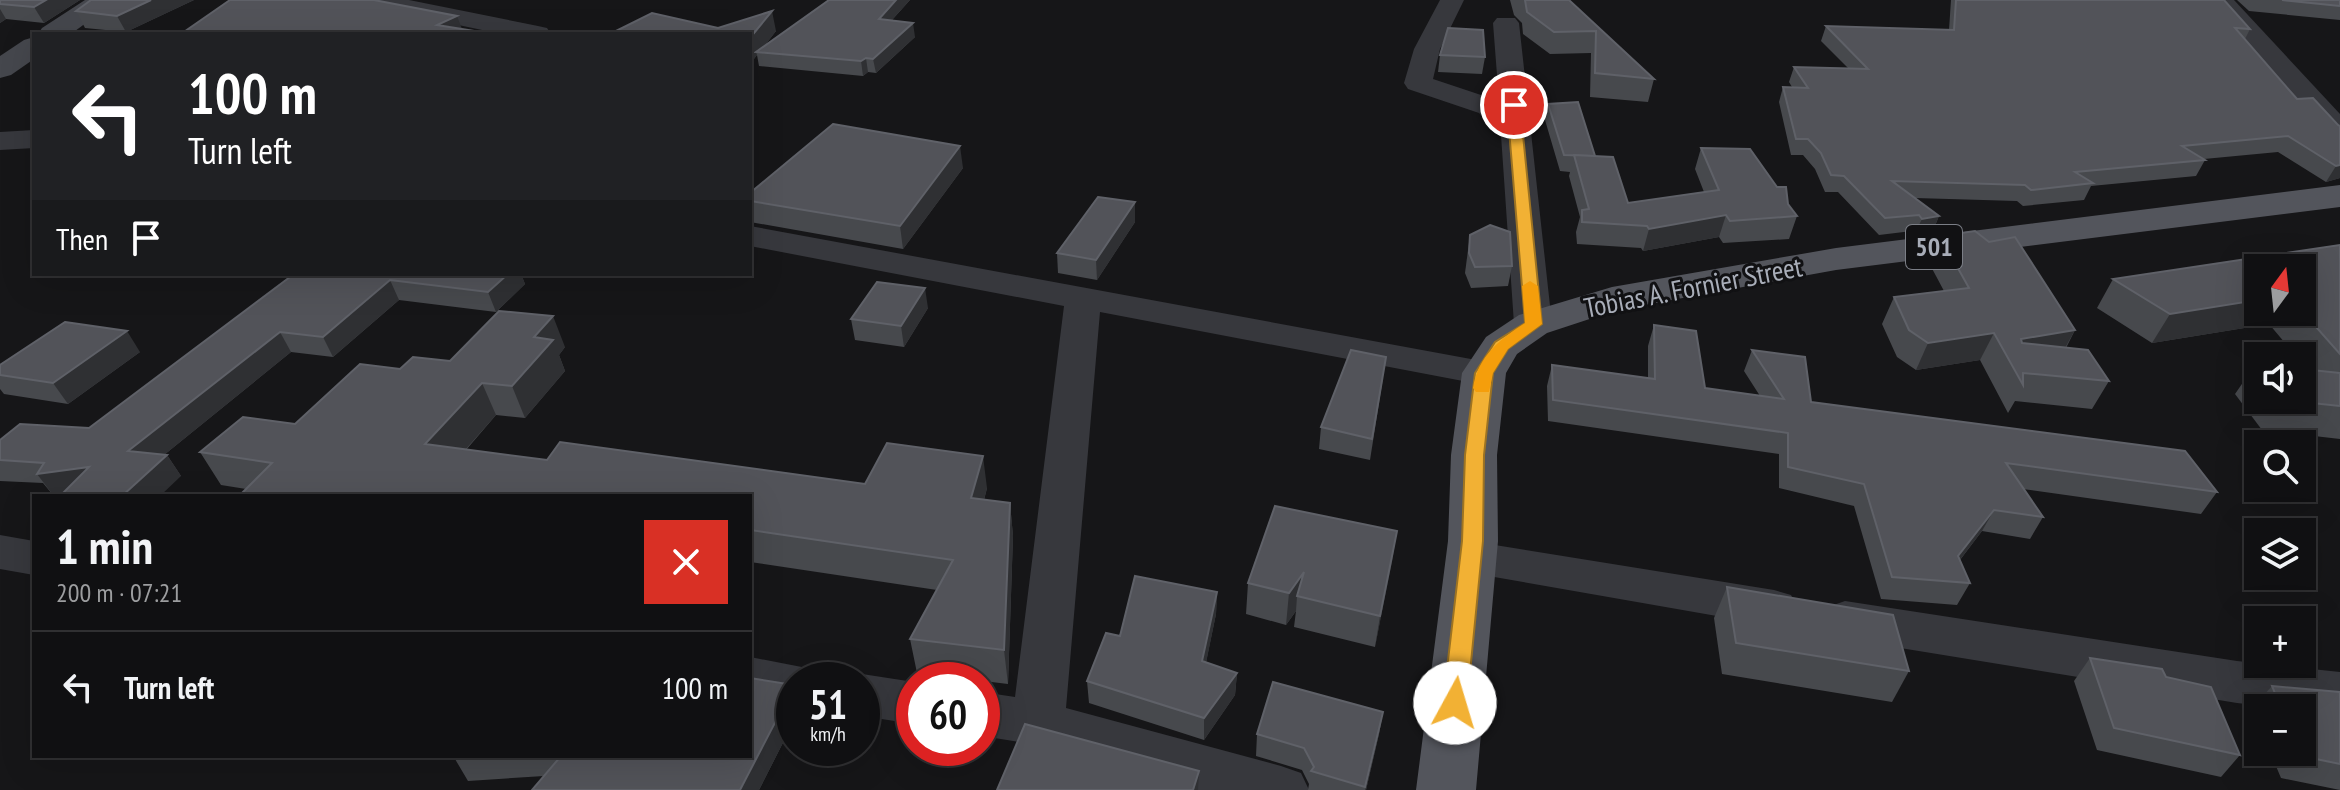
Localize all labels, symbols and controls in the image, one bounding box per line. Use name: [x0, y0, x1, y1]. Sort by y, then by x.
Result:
text: 100 m: [188, 57, 317, 129]
icon: left: [56, 64, 160, 168]
pin: [1480, 71, 1548, 139]
icon: arrive: [1492, 83, 1536, 127]
text: Turn left: [188, 127, 292, 174]
icon: arrive: [124, 216, 168, 260]
text: Then: [56, 219, 108, 258]
road number: 501: [1906, 225, 1962, 269]
street label: Tobias A. Fornier Street: [1581, 247, 1805, 326]
north arrow: [2244, 254, 2316, 326]
map controls: [2244, 254, 2316, 766]
button: sound: [2244, 342, 2316, 414]
button: search: [2244, 430, 2316, 502]
text: 1 min: [56, 515, 153, 577]
button: layers: [2244, 518, 2316, 590]
button: close: [644, 520, 728, 604]
text: 200 m · 07:21: [56, 576, 182, 609]
button: +: [2244, 606, 2316, 678]
position arrow: [1413, 661, 1497, 745]
speed limit sign: 60: [896, 662, 1000, 766]
icon: left: [56, 665, 100, 709]
text: Turn left: [124, 668, 214, 707]
text: 100 m: [662, 668, 728, 707]
text: 51: [809, 678, 847, 730]
button: −: [2244, 694, 2316, 766]
text: km/h: [810, 721, 846, 747]

